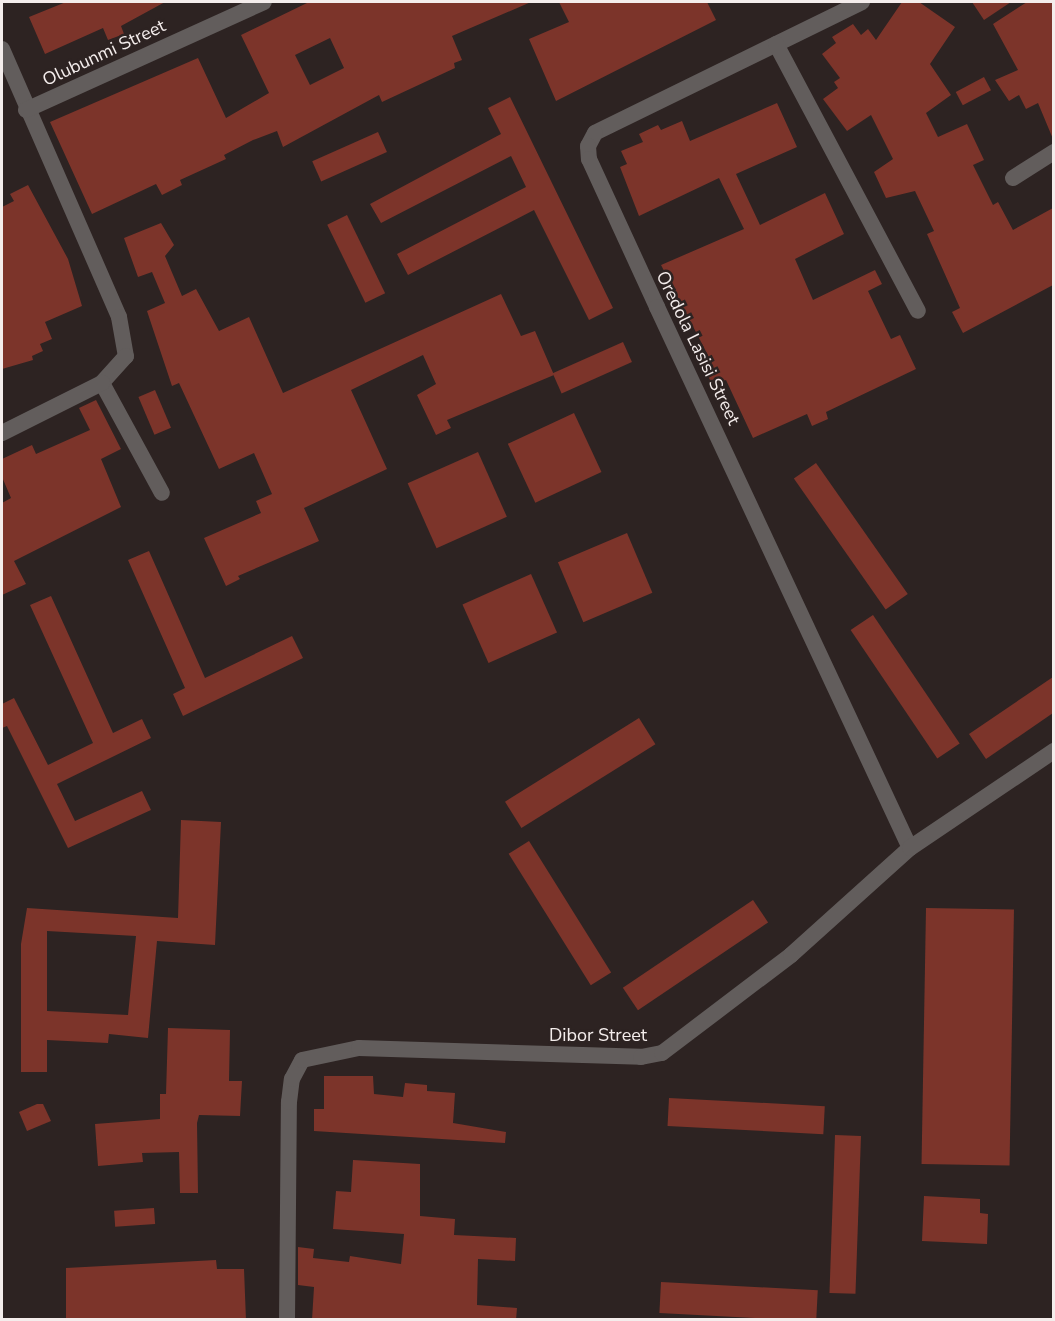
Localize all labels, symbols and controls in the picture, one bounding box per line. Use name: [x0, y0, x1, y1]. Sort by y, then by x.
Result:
street label: Olubunmi Street: [39, 15, 169, 91]
street label: Oredola Lasisi Street: [651, 268, 745, 428]
street label: Dibor Street: [549, 1024, 647, 1046]

